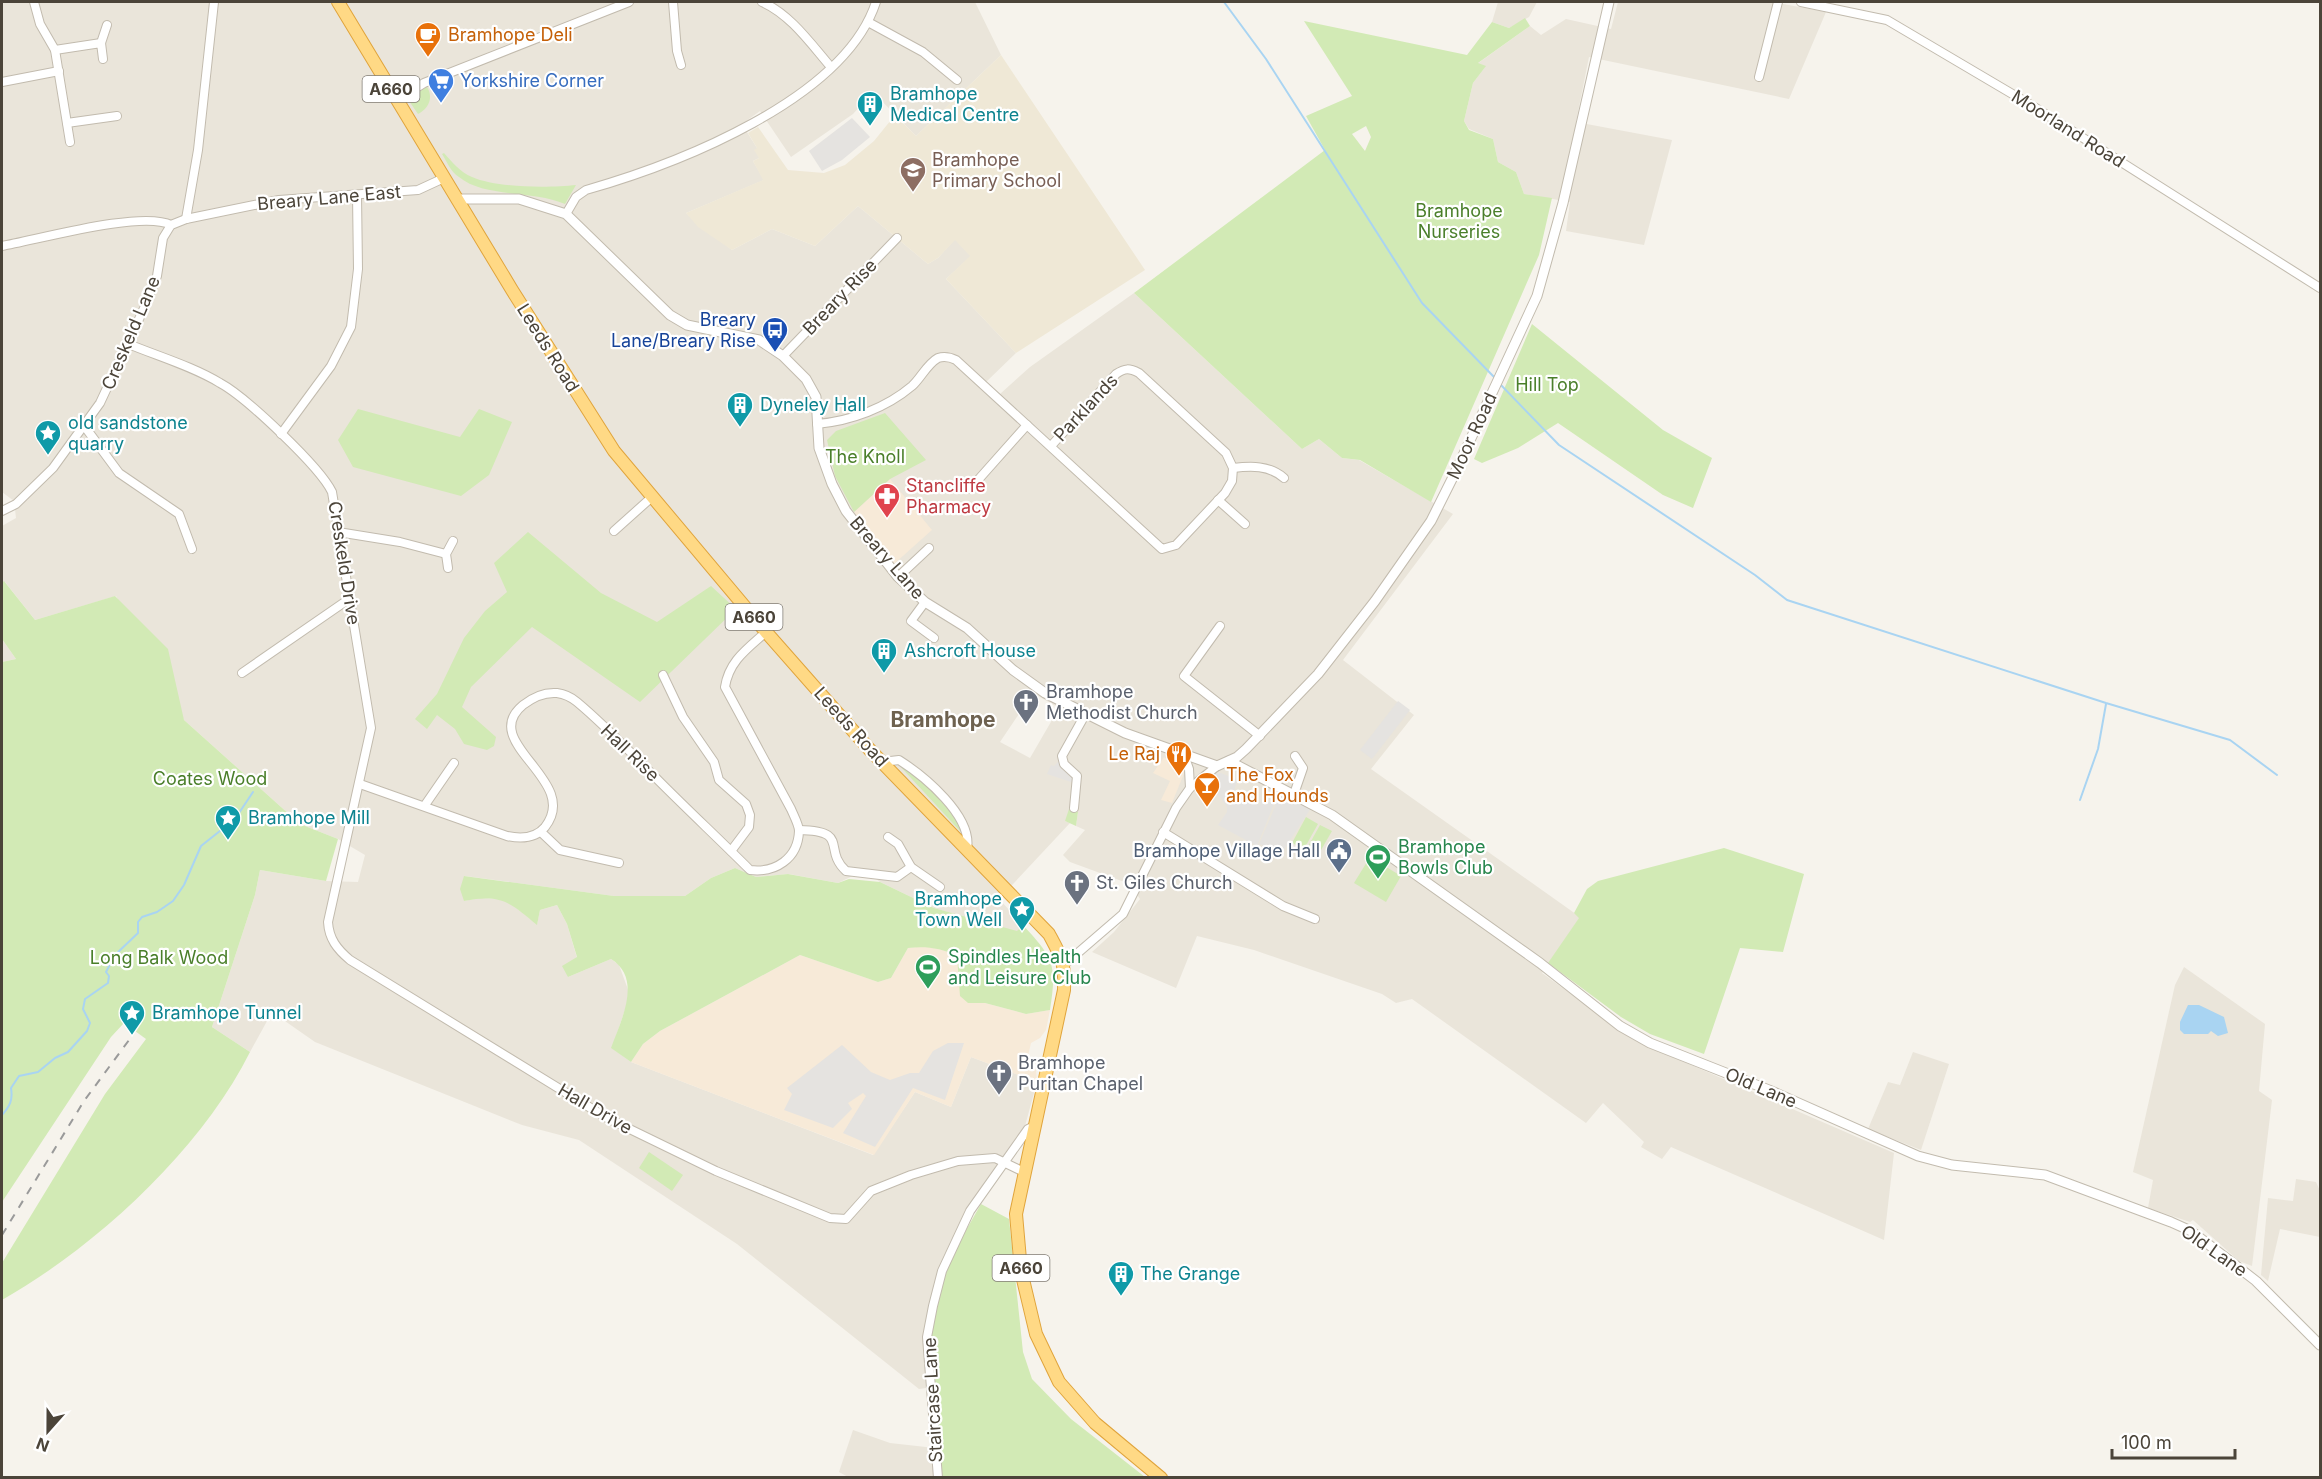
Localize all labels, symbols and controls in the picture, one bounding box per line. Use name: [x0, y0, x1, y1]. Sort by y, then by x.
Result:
cafe icon: Bramhope Deli: [413, 20, 443, 58]
place label: Bramhope Deli: [448, 24, 573, 45]
supermarket icon: Yorkshire Corner: [426, 66, 456, 104]
place label: Yorkshire Corner: [460, 70, 604, 91]
road number: A660: [362, 76, 420, 102]
place label: Bramhope Medical Centre: [890, 83, 1019, 125]
street label: Moorland Road: [2008, 85, 2129, 172]
building icon: Bramhope Medical Centre: [855, 89, 885, 127]
place label: Bramhope Primary School: [932, 149, 1061, 191]
school or university icon: Bramhope Primary School: [898, 155, 928, 193]
street label: Breary Lane East: [256, 181, 402, 214]
park label: Bramhope Nurseries: [1415, 200, 1503, 242]
street label: Breary Rise: [798, 254, 881, 339]
street label: Creskeld Lane: [97, 273, 164, 393]
street label: Leeds Road: [513, 300, 584, 396]
place label: Breary Lane/Breary Rise: [611, 309, 756, 351]
bus stop icon: Breary Lane/Breary Rise: [760, 315, 790, 353]
street label: Parklands: [1049, 370, 1122, 446]
park label: Hill Top: [1515, 374, 1579, 395]
street label: Moor Road: [1442, 389, 1501, 482]
building icon: Dyneley Hall: [725, 390, 755, 428]
place label: Dyneley Hall: [760, 394, 866, 415]
place label: old sandstone quarry: [68, 412, 188, 454]
place icon: old sandstone quarry: [33, 418, 63, 456]
park label: The Knoll: [825, 446, 905, 467]
place label: Stancliffe Pharmacy: [906, 475, 991, 517]
pharmacy icon: Stancliffe Pharmacy: [872, 481, 902, 519]
street label: Creskeld Drive: [324, 500, 365, 626]
street label: Breary Lane: [846, 512, 929, 603]
road number: A660: [726, 604, 783, 630]
building icon: Ashcroft House: [869, 636, 899, 674]
place label: Ashcroft House: [904, 640, 1036, 661]
place label: Bramhope Methodist Church: [1046, 681, 1198, 723]
street label: Leeds Road: [810, 682, 893, 771]
church icon: Bramhope Methodist Church: [1011, 687, 1041, 725]
district label: Bramhope: [890, 707, 996, 732]
street label: Hall Rise: [597, 720, 664, 786]
restaurant icon: Le Raj: [1164, 739, 1194, 777]
place label: Le Raj: [1108, 743, 1160, 764]
place label: The Fox and Hounds: [1226, 764, 1329, 806]
park label: Coates Wood: [153, 768, 267, 789]
bar icon: The Fox and Hounds: [1192, 770, 1222, 808]
place icon: Bramhope Mill: [213, 803, 243, 841]
place label: Bramhope Mill: [248, 807, 370, 828]
public building icon: Bramhope Village Hall: [1324, 836, 1354, 874]
place label: Bramhope Bowls Club: [1398, 836, 1493, 878]
place label: Bramhope Village Hall: [1133, 840, 1320, 861]
sports icon: Bramhope Bowls Club: [1363, 842, 1393, 880]
church icon: St. Giles Church: [1062, 868, 1092, 906]
place label: St. Giles Church: [1096, 872, 1233, 893]
place label: Bramhope Town Well: [915, 888, 1002, 930]
place icon: Bramhope Town Well: [1007, 894, 1037, 932]
place label: Spindles Health and Leisure Club: [948, 946, 1091, 988]
park label: Long Balk Wood: [90, 947, 228, 968]
sports icon: Spindles Health and Leisure Club: [913, 952, 943, 990]
place icon: Bramhope Tunnel: [117, 998, 147, 1036]
place label: Bramhope Tunnel: [152, 1002, 302, 1023]
place label: Bramhope Puritan Chapel: [1018, 1052, 1143, 1094]
church icon: Bramhope Puritan Chapel: [984, 1058, 1014, 1096]
street label: Old Lane: [1722, 1063, 1800, 1112]
street label: Hall Drive: [555, 1079, 636, 1138]
street label: Old Lane: [2177, 1220, 2251, 1281]
road number: A660: [992, 1255, 1050, 1281]
building icon: The Grange: [1106, 1259, 1136, 1297]
place label: The Grange: [1140, 1263, 1240, 1284]
street label: Staircase Lane: [919, 1337, 946, 1463]
north arrow: [18, 1401, 78, 1461]
scale bar: [2112, 1422, 2235, 1460]
text: 100 m: [2121, 1432, 2172, 1453]
text: N: [33, 1433, 52, 1457]

